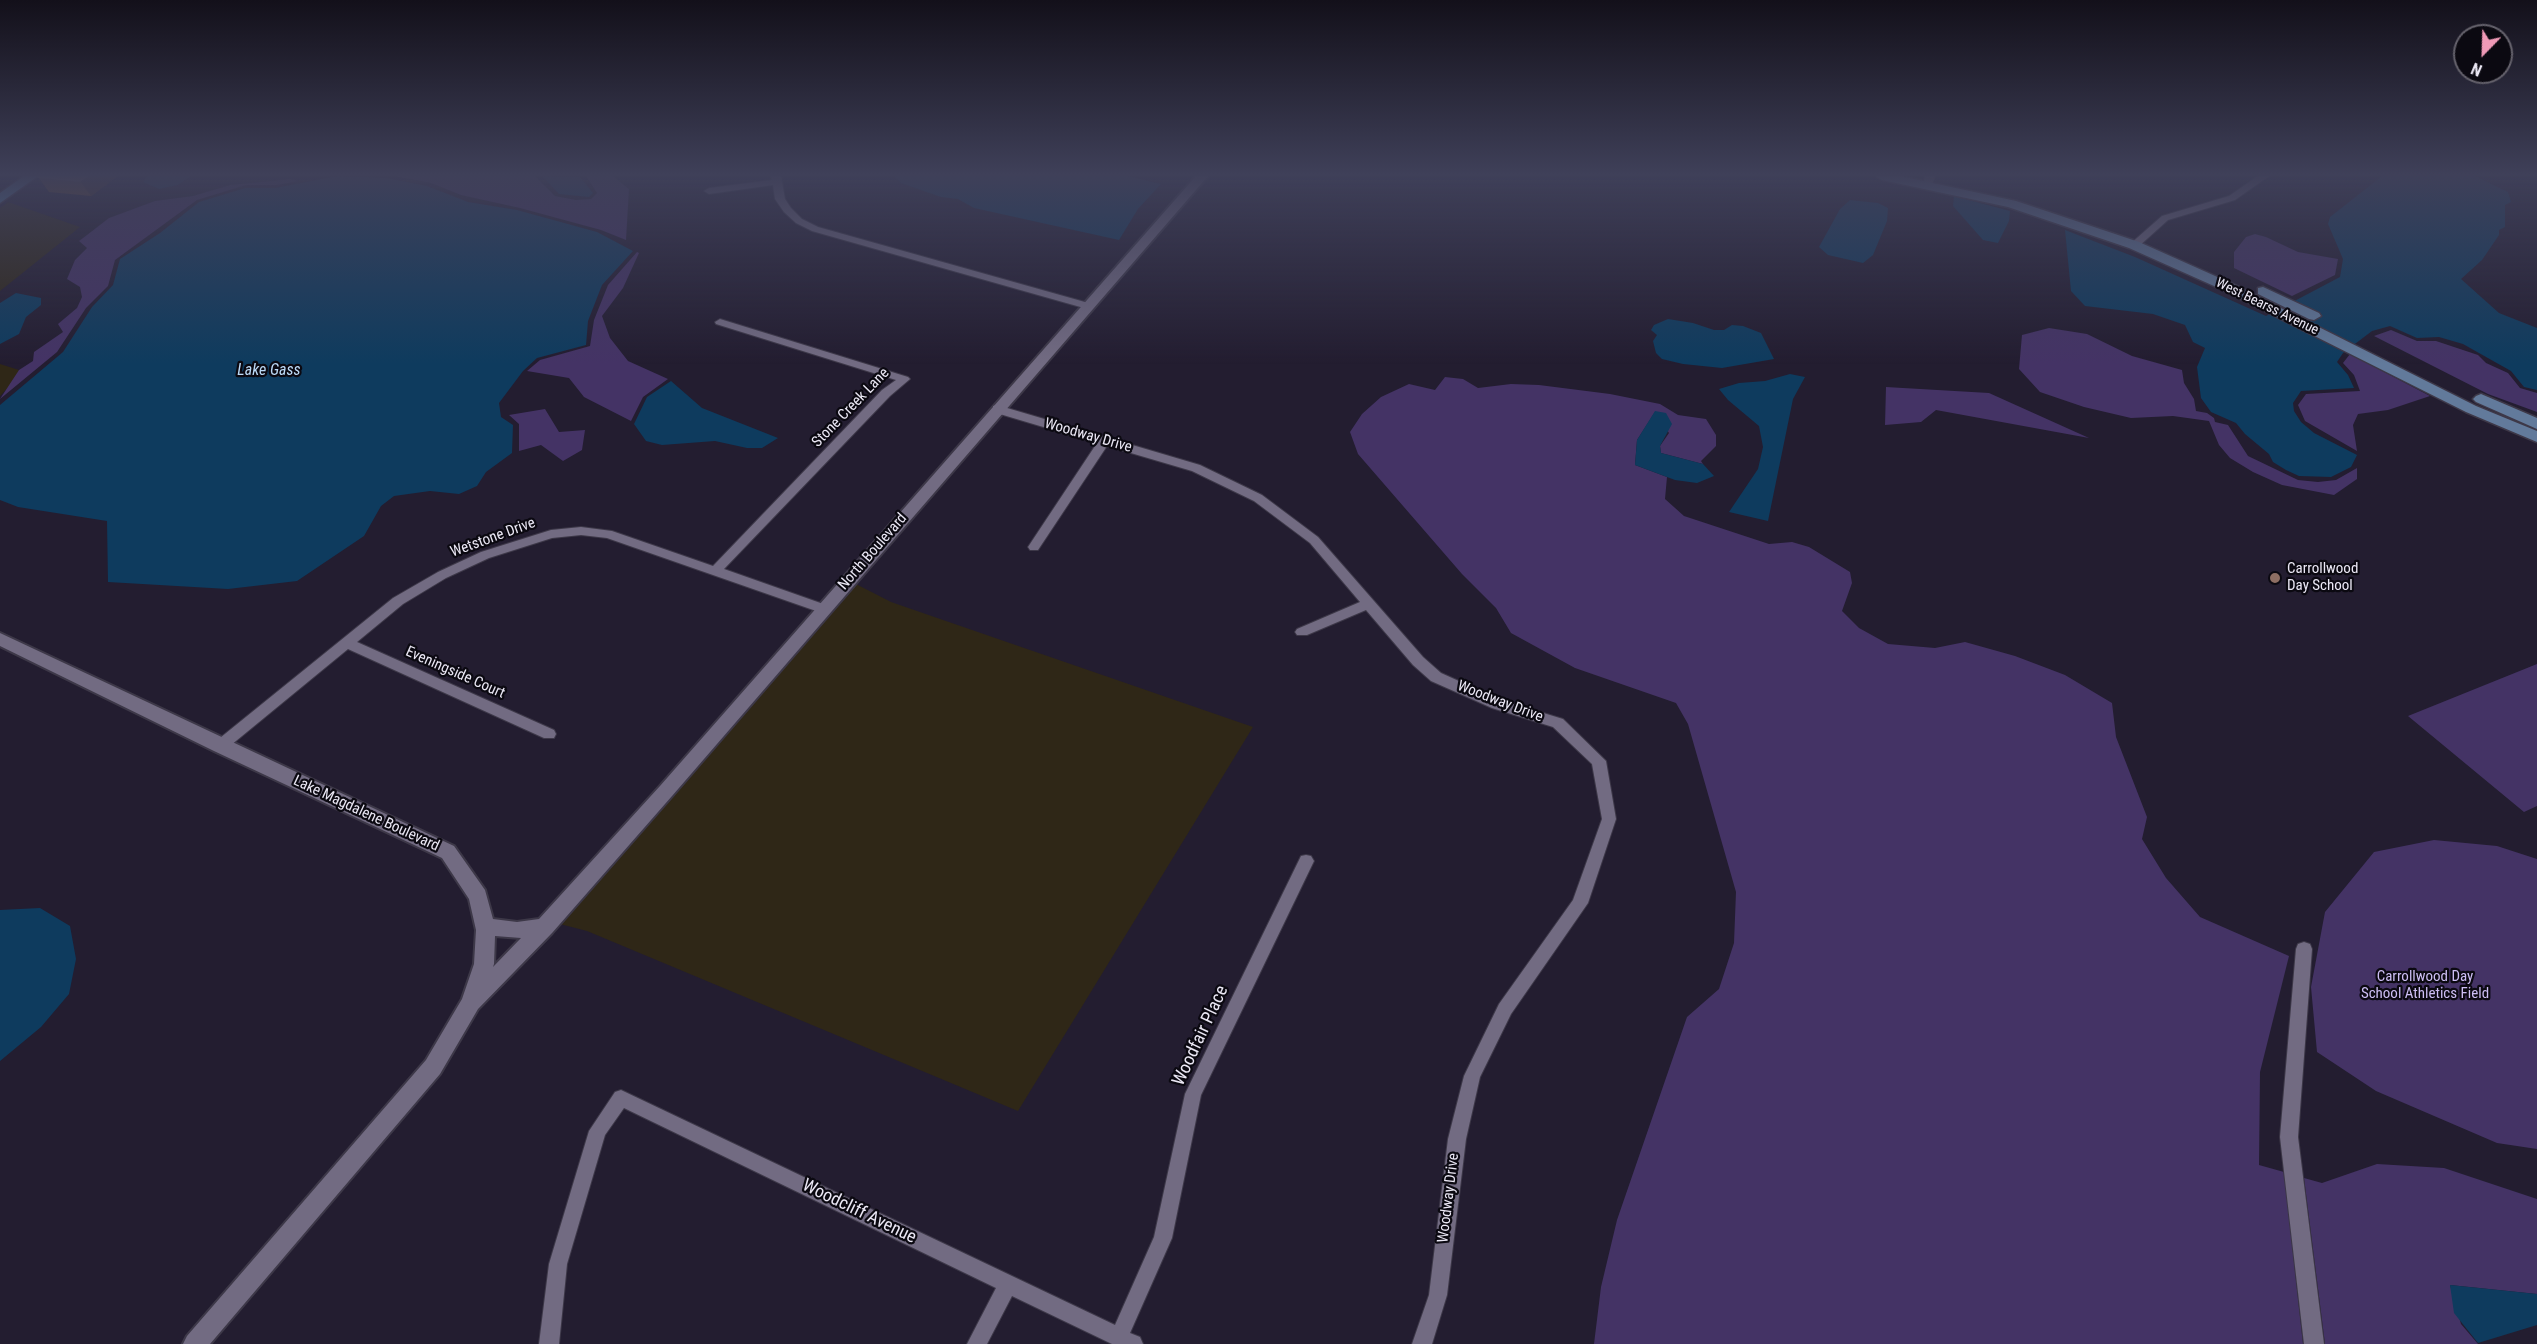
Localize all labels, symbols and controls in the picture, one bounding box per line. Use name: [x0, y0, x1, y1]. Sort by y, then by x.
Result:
north arrow: [2453, 24, 2513, 84]
text: N: [2468, 59, 2485, 80]
street label: West Bearss Avenue: [2213, 275, 2321, 339]
water label: Lake Gass: [237, 361, 301, 381]
street label: Stone Creek Lane: [809, 365, 893, 451]
street label: Woodway Drive: [1042, 415, 1134, 457]
street label: North Boulevard: [835, 510, 911, 594]
street label: Wetstone Drive: [448, 514, 538, 562]
place label: Carrollwood Day School: [2287, 560, 2358, 595]
marker: Carrollwood Day School: [2268, 571, 2282, 585]
street label: Eveningside Court: [403, 643, 507, 703]
street label: Woodway Drive: [1455, 677, 1545, 727]
street label: Lake Magdalene Boulevard: [290, 772, 442, 856]
park label: Carrollwood Day School Athletics Field: [2361, 968, 2489, 1003]
street label: Woodfair Place: [1168, 983, 1234, 1089]
street label: Woodway Drive: [1435, 1152, 1463, 1244]
street label: Woodcliff Avenue: [798, 1175, 920, 1249]

